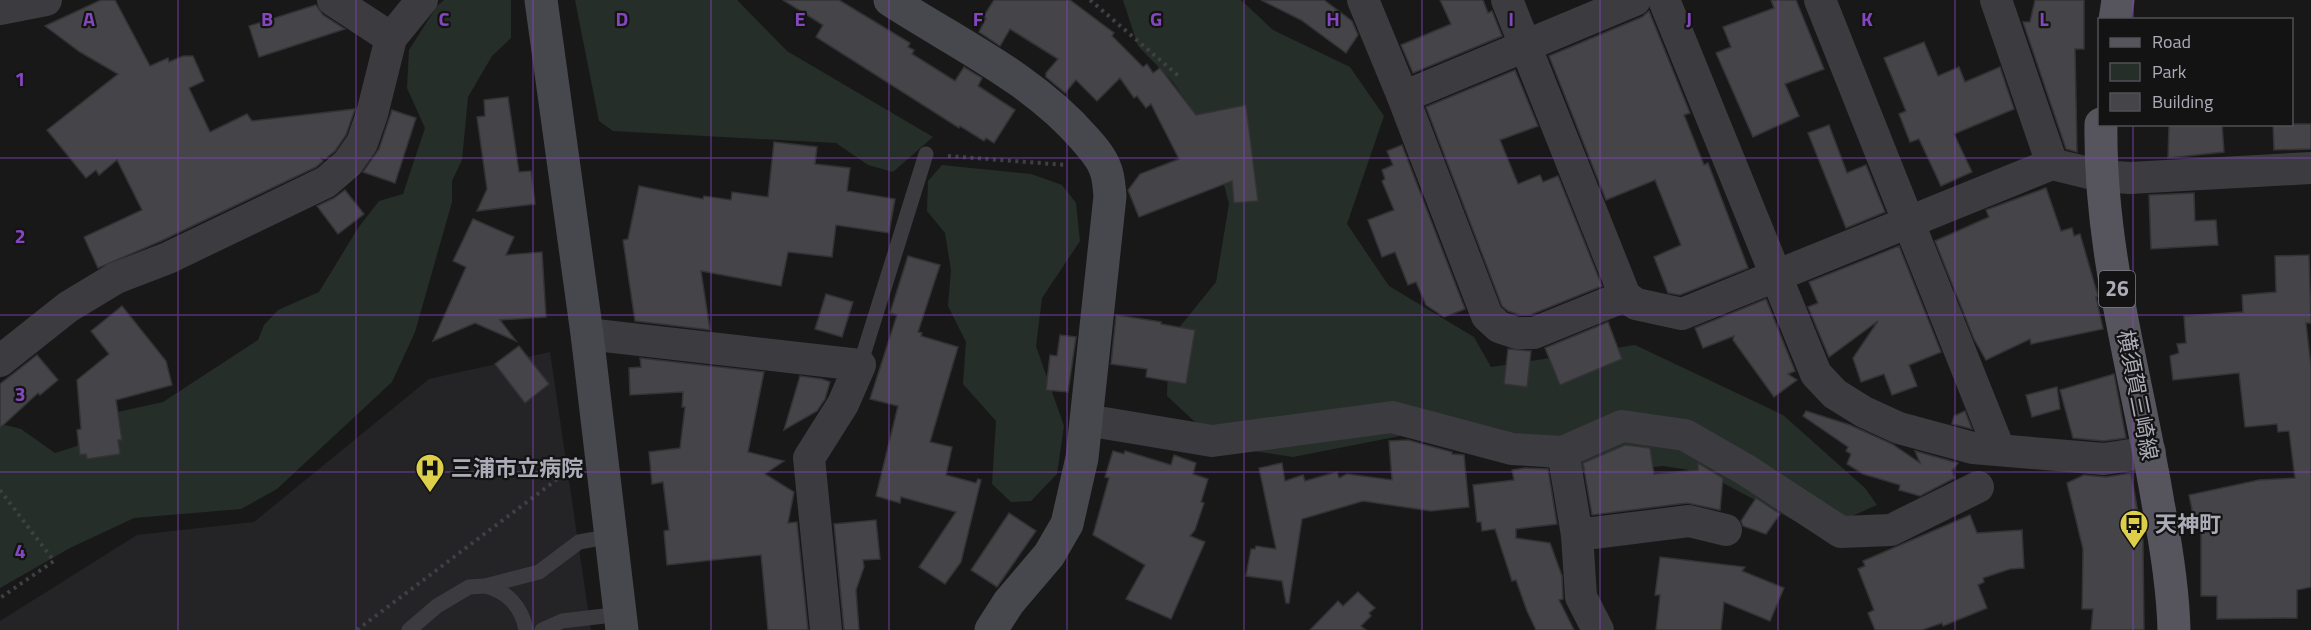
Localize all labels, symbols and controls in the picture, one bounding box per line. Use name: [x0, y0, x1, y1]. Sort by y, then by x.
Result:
text: A: [83, 3, 95, 34]
text: B: [261, 3, 273, 34]
text: C: [439, 3, 450, 34]
text: D: [616, 3, 628, 34]
text: E: [794, 3, 806, 34]
text: F: [973, 3, 984, 34]
text: G: [1150, 3, 1162, 34]
text: H: [1326, 3, 1340, 34]
text: I: [1508, 3, 1514, 34]
text: J: [1686, 3, 1692, 34]
text: K: [1861, 3, 1873, 34]
text: L: [2039, 3, 2049, 34]
legend: [2098, 18, 2293, 126]
text: Road: [2152, 28, 2191, 55]
text: Park: [2152, 58, 2187, 85]
text: 1: [14, 63, 26, 94]
text: Building: [2152, 88, 2213, 115]
text: 2: [14, 220, 26, 251]
road number: 26: [2099, 271, 2135, 307]
street label: 横須賀三崎線: [2109, 327, 2167, 463]
text: 3: [14, 378, 26, 409]
place label: 三浦市立病院: [451, 451, 583, 485]
hospital icon: 三浦市立病院: [414, 452, 446, 494]
place label: 天神町: [2155, 507, 2221, 541]
bus stop icon: 天神町: [2118, 508, 2150, 550]
text: 4: [14, 535, 26, 566]

